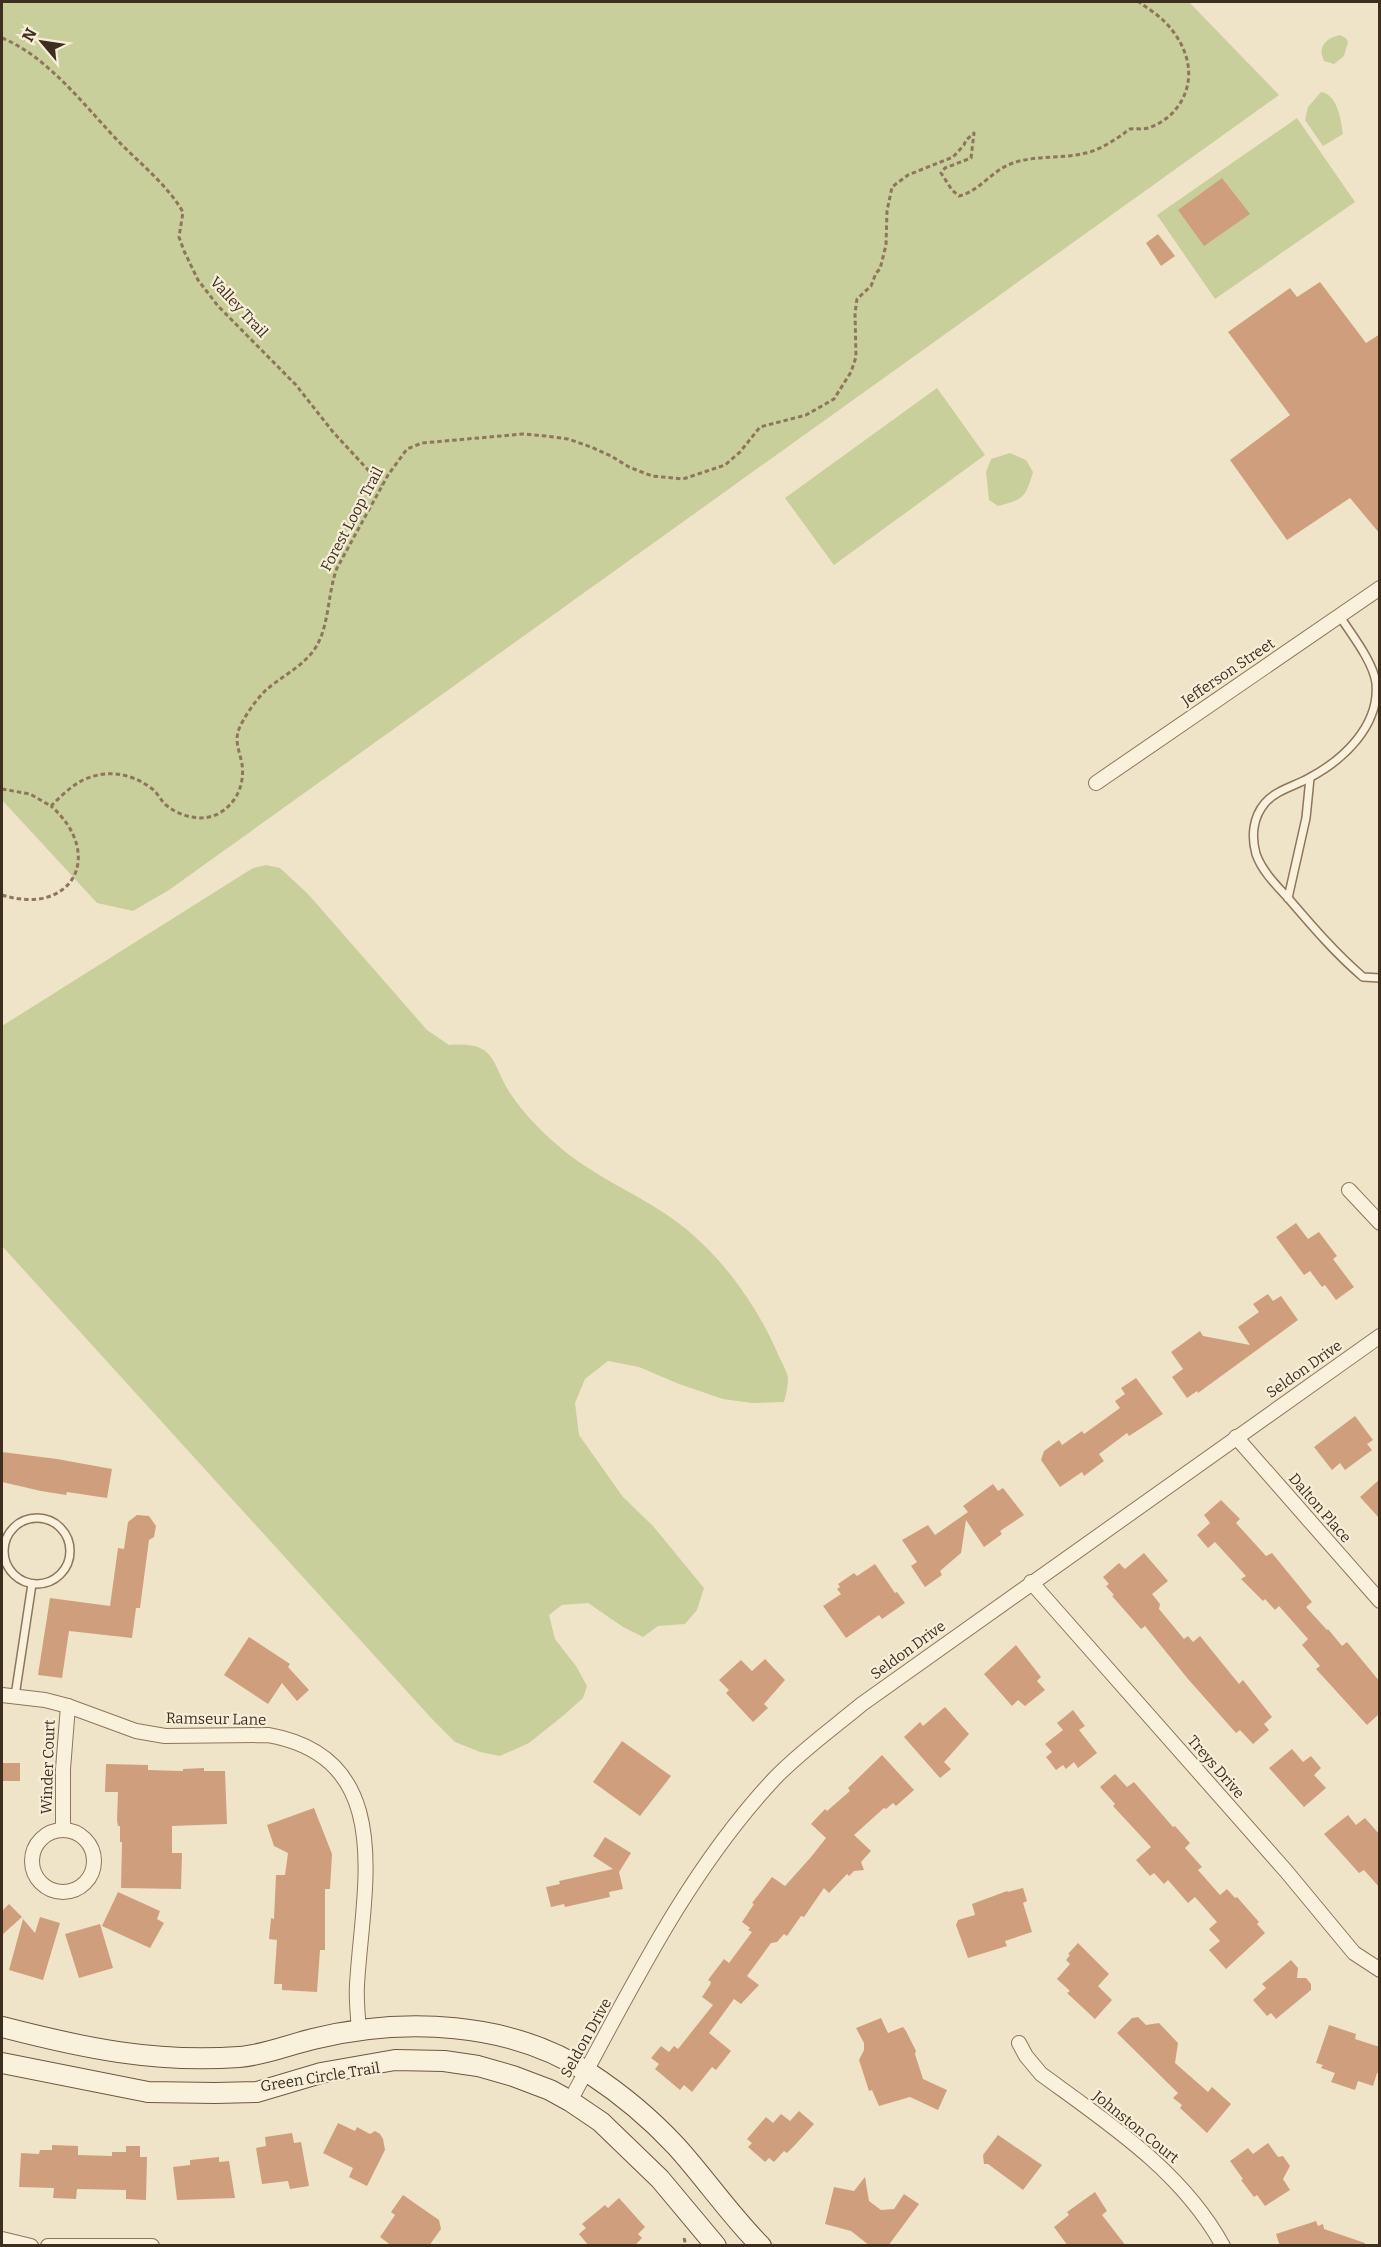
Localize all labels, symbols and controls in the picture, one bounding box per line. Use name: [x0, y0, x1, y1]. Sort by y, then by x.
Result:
north arrow: [12, 12, 72, 72]
text: N: [18, 25, 41, 45]
street label: Valley Trail: [206, 273, 272, 341]
street label: Forest Loop Trail: [317, 464, 387, 574]
street label: Jefferson Street: [1177, 634, 1278, 710]
street label: Seldon Drive: [1263, 1336, 1345, 1402]
street label: Dalton Place: [1285, 1470, 1355, 1546]
street label: Seldon Drive: [867, 1617, 949, 1683]
street label: Ramseur Lane: [166, 1709, 266, 1729]
street label: Winder Court: [37, 1719, 59, 1815]
street label: Treys Drive: [1184, 1732, 1248, 1802]
street label: Seldon Drive: [557, 1995, 615, 2081]
street label: Green Circle Trail: [259, 2059, 381, 2095]
street label: Johnston Court: [1089, 2086, 1183, 2167]

